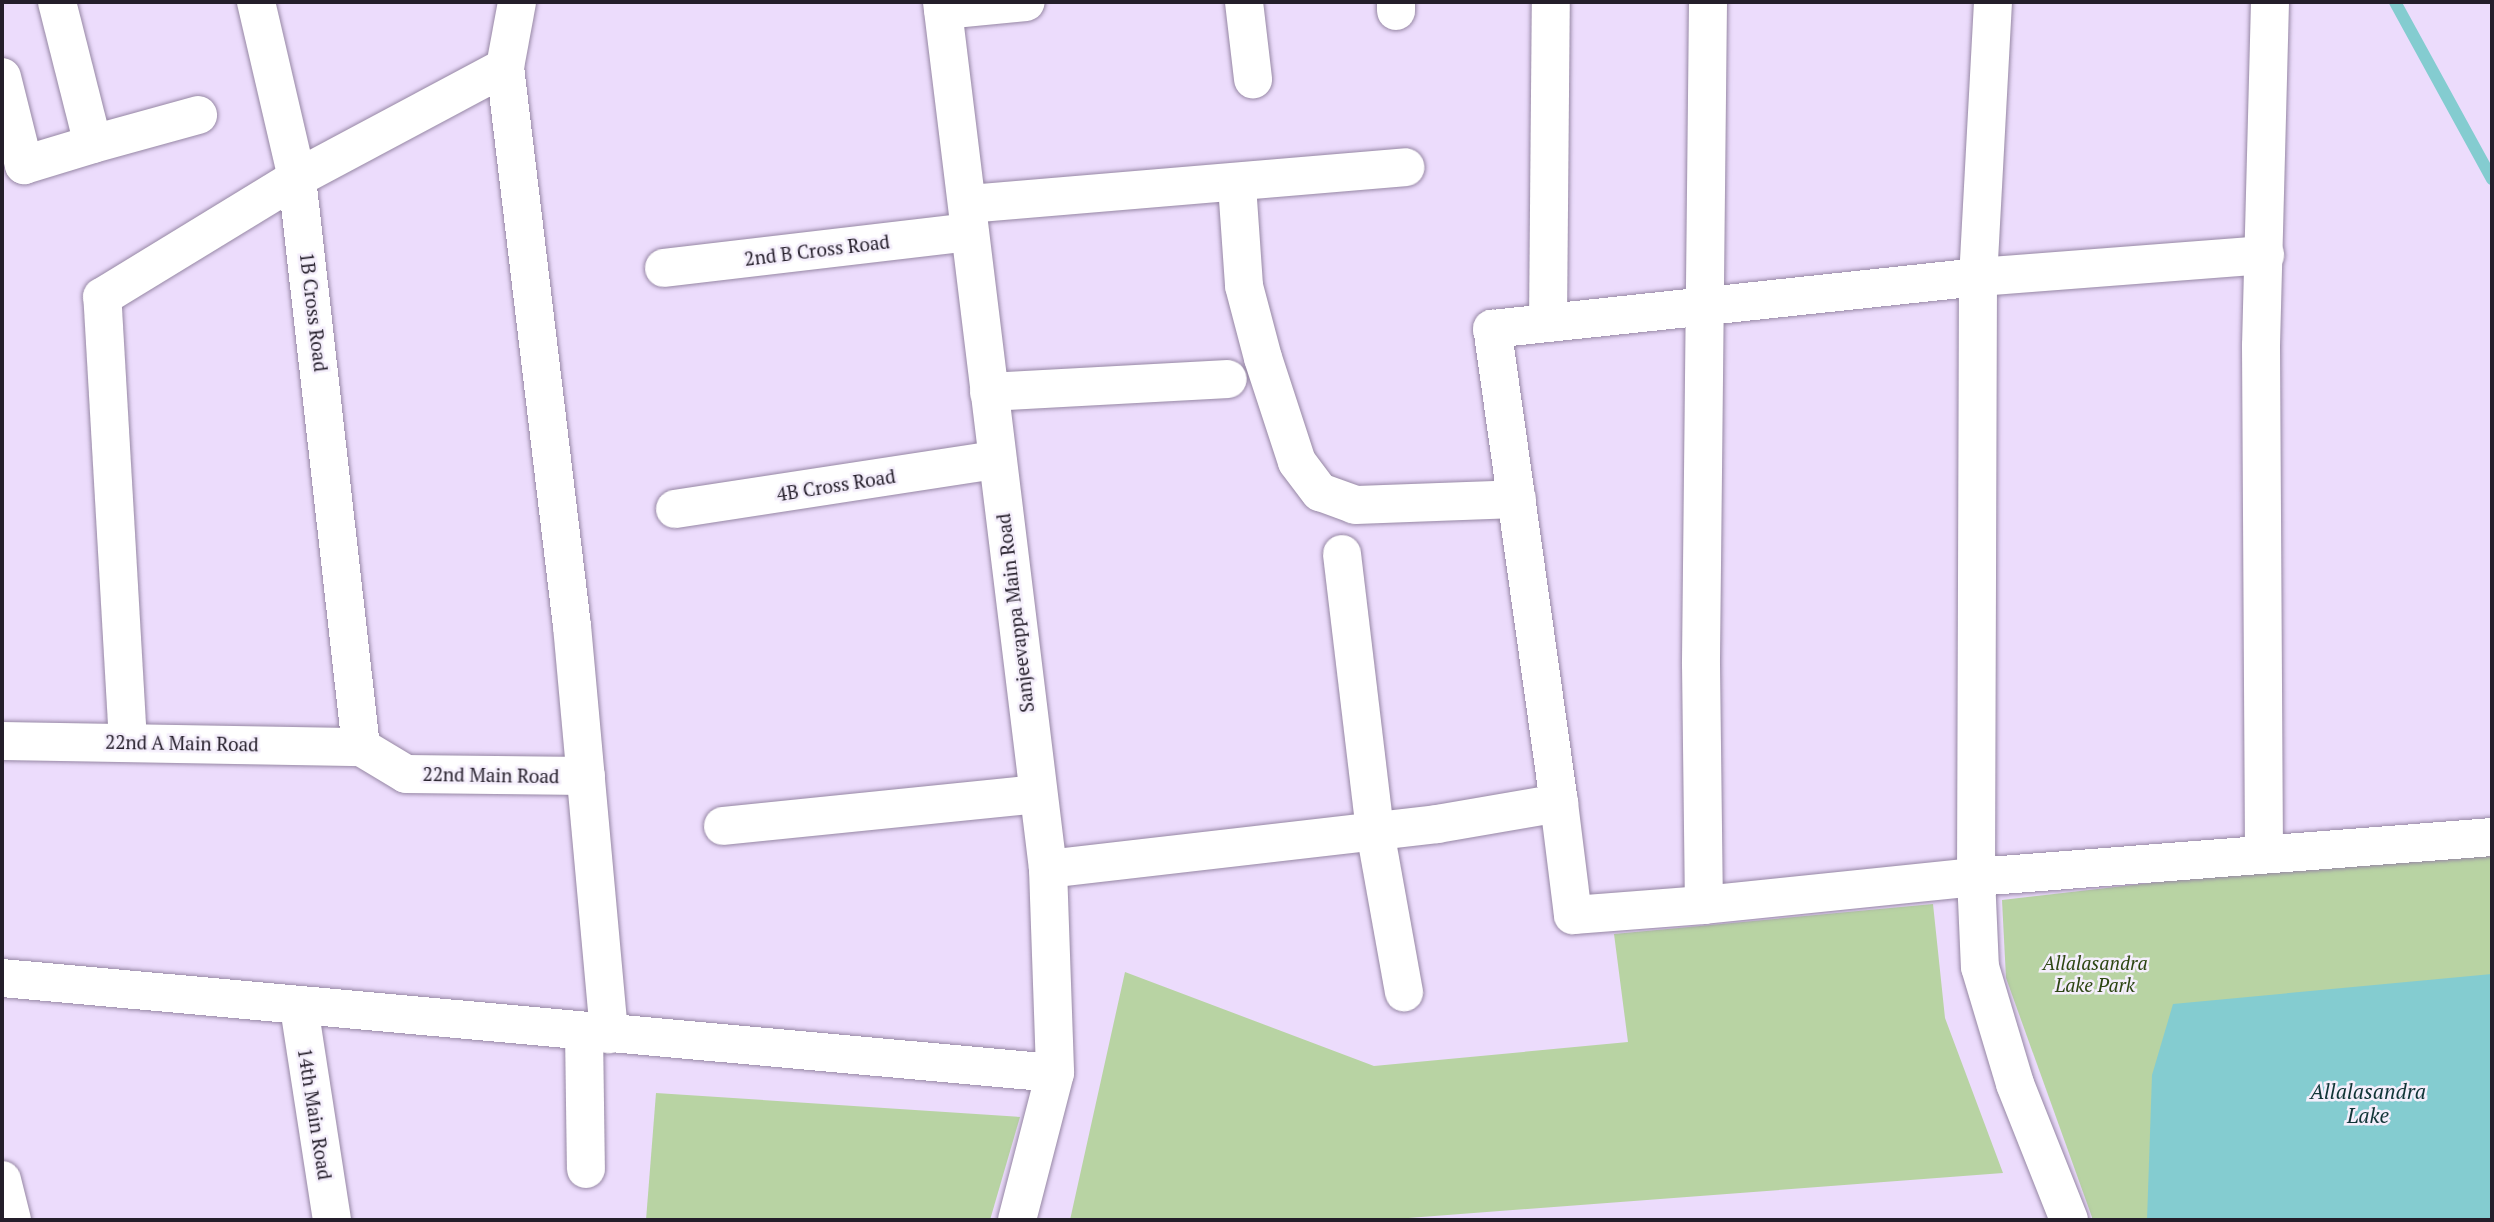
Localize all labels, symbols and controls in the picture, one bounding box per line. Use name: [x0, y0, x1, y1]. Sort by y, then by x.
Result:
street label: 2nd B Cross Road: [743, 230, 891, 270]
street label: 1B Cross Road: [295, 251, 333, 373]
street label: 4B Cross Road: [775, 464, 897, 506]
street label: Sanjeevappa Main Road: [991, 512, 1039, 714]
street label: 22nd A Main Road: [105, 730, 259, 756]
street label: 22nd Main Road: [422, 762, 560, 788]
park label: Allalasandra Lake Park: [2042, 952, 2148, 996]
street label: 14th Main Road: [293, 1046, 337, 1182]
water label: Allalasandra Lake: [2310, 1078, 2426, 1128]

